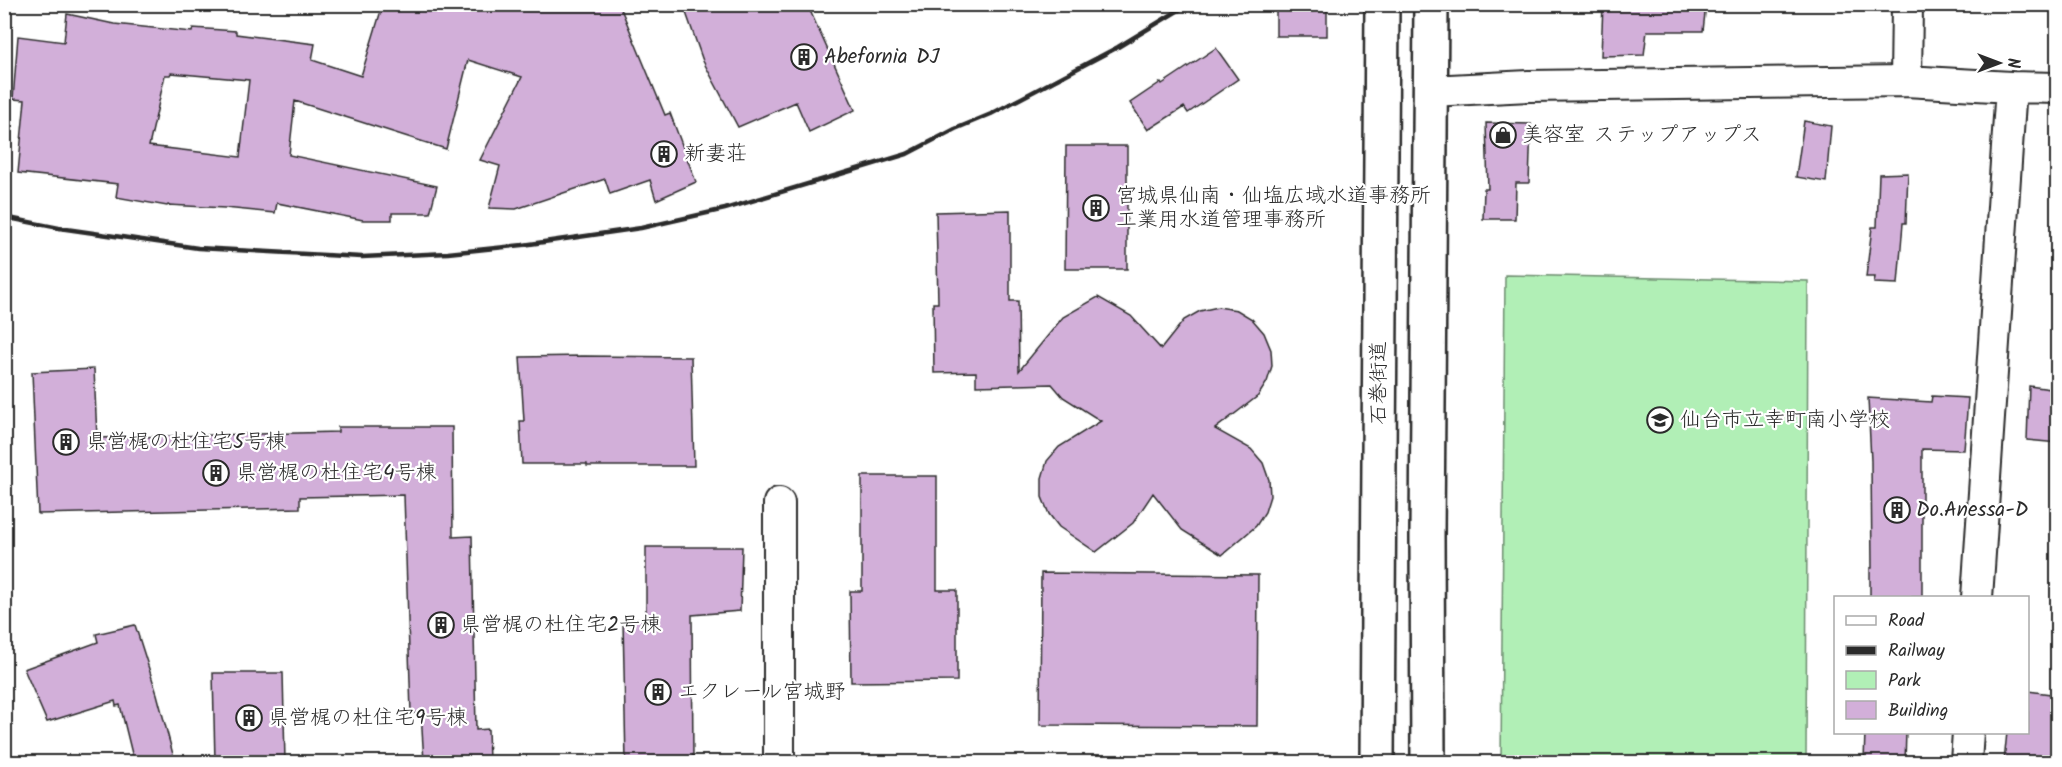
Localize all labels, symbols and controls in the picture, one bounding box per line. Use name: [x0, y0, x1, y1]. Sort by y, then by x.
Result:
north arrow: [1969, 33, 2029, 93]
place label: Abefornia DJ: [824, 41, 941, 74]
building icon: Abefornia DJ: [789, 42, 819, 72]
text: N: [2000, 58, 2025, 68]
place label: 美容室 ステップアップス: [1522, 119, 1762, 152]
shop icon: 美容室 ステップアップス: [1488, 120, 1518, 150]
place label: 新妻荘: [684, 138, 747, 171]
building icon: 新妻荘: [649, 139, 679, 169]
place label: 宮城県仙南・仙塩広域水道事務所 工業用水道管理事務所: [1116, 180, 1431, 237]
building icon: 宮城県仙南・仙塩広域水道事務所 工業用水道管理事務所: [1081, 193, 1111, 223]
street label: 石巻街道: [1363, 341, 1396, 425]
place label: 仙台市立幸町南小学校: [1680, 404, 1890, 437]
school or university icon: 仙台市立幸町南小学校: [1645, 405, 1675, 435]
place label: 県営梶の杜住宅5号棟: [86, 426, 286, 459]
building icon: 県営梶の杜住宅5号棟: [51, 427, 81, 457]
place label: 県営梶の杜住宅4号棟: [236, 457, 437, 490]
building icon: 県営梶の杜住宅4号棟: [201, 458, 231, 488]
place label: Do.Anessa-D: [1916, 494, 2028, 527]
building icon: Do.Anessa-D: [1882, 495, 1912, 525]
legend: [1834, 596, 2029, 734]
text: Road: [1888, 607, 1925, 636]
place label: 県営梶の杜住宅2号棟: [460, 609, 661, 642]
building icon: 県営梶の杜住宅2号棟: [426, 610, 456, 640]
text: Railway: [1888, 637, 1945, 666]
text: Park: [1888, 667, 1921, 696]
place label: エクレール宮城野: [678, 676, 846, 709]
building icon: エクレール宮城野: [643, 677, 673, 707]
text: Building: [1888, 697, 1948, 726]
place label: 県営梶の杜住宅9号棟: [268, 702, 467, 735]
building icon: 県営梶の杜住宅9号棟: [234, 703, 264, 733]

